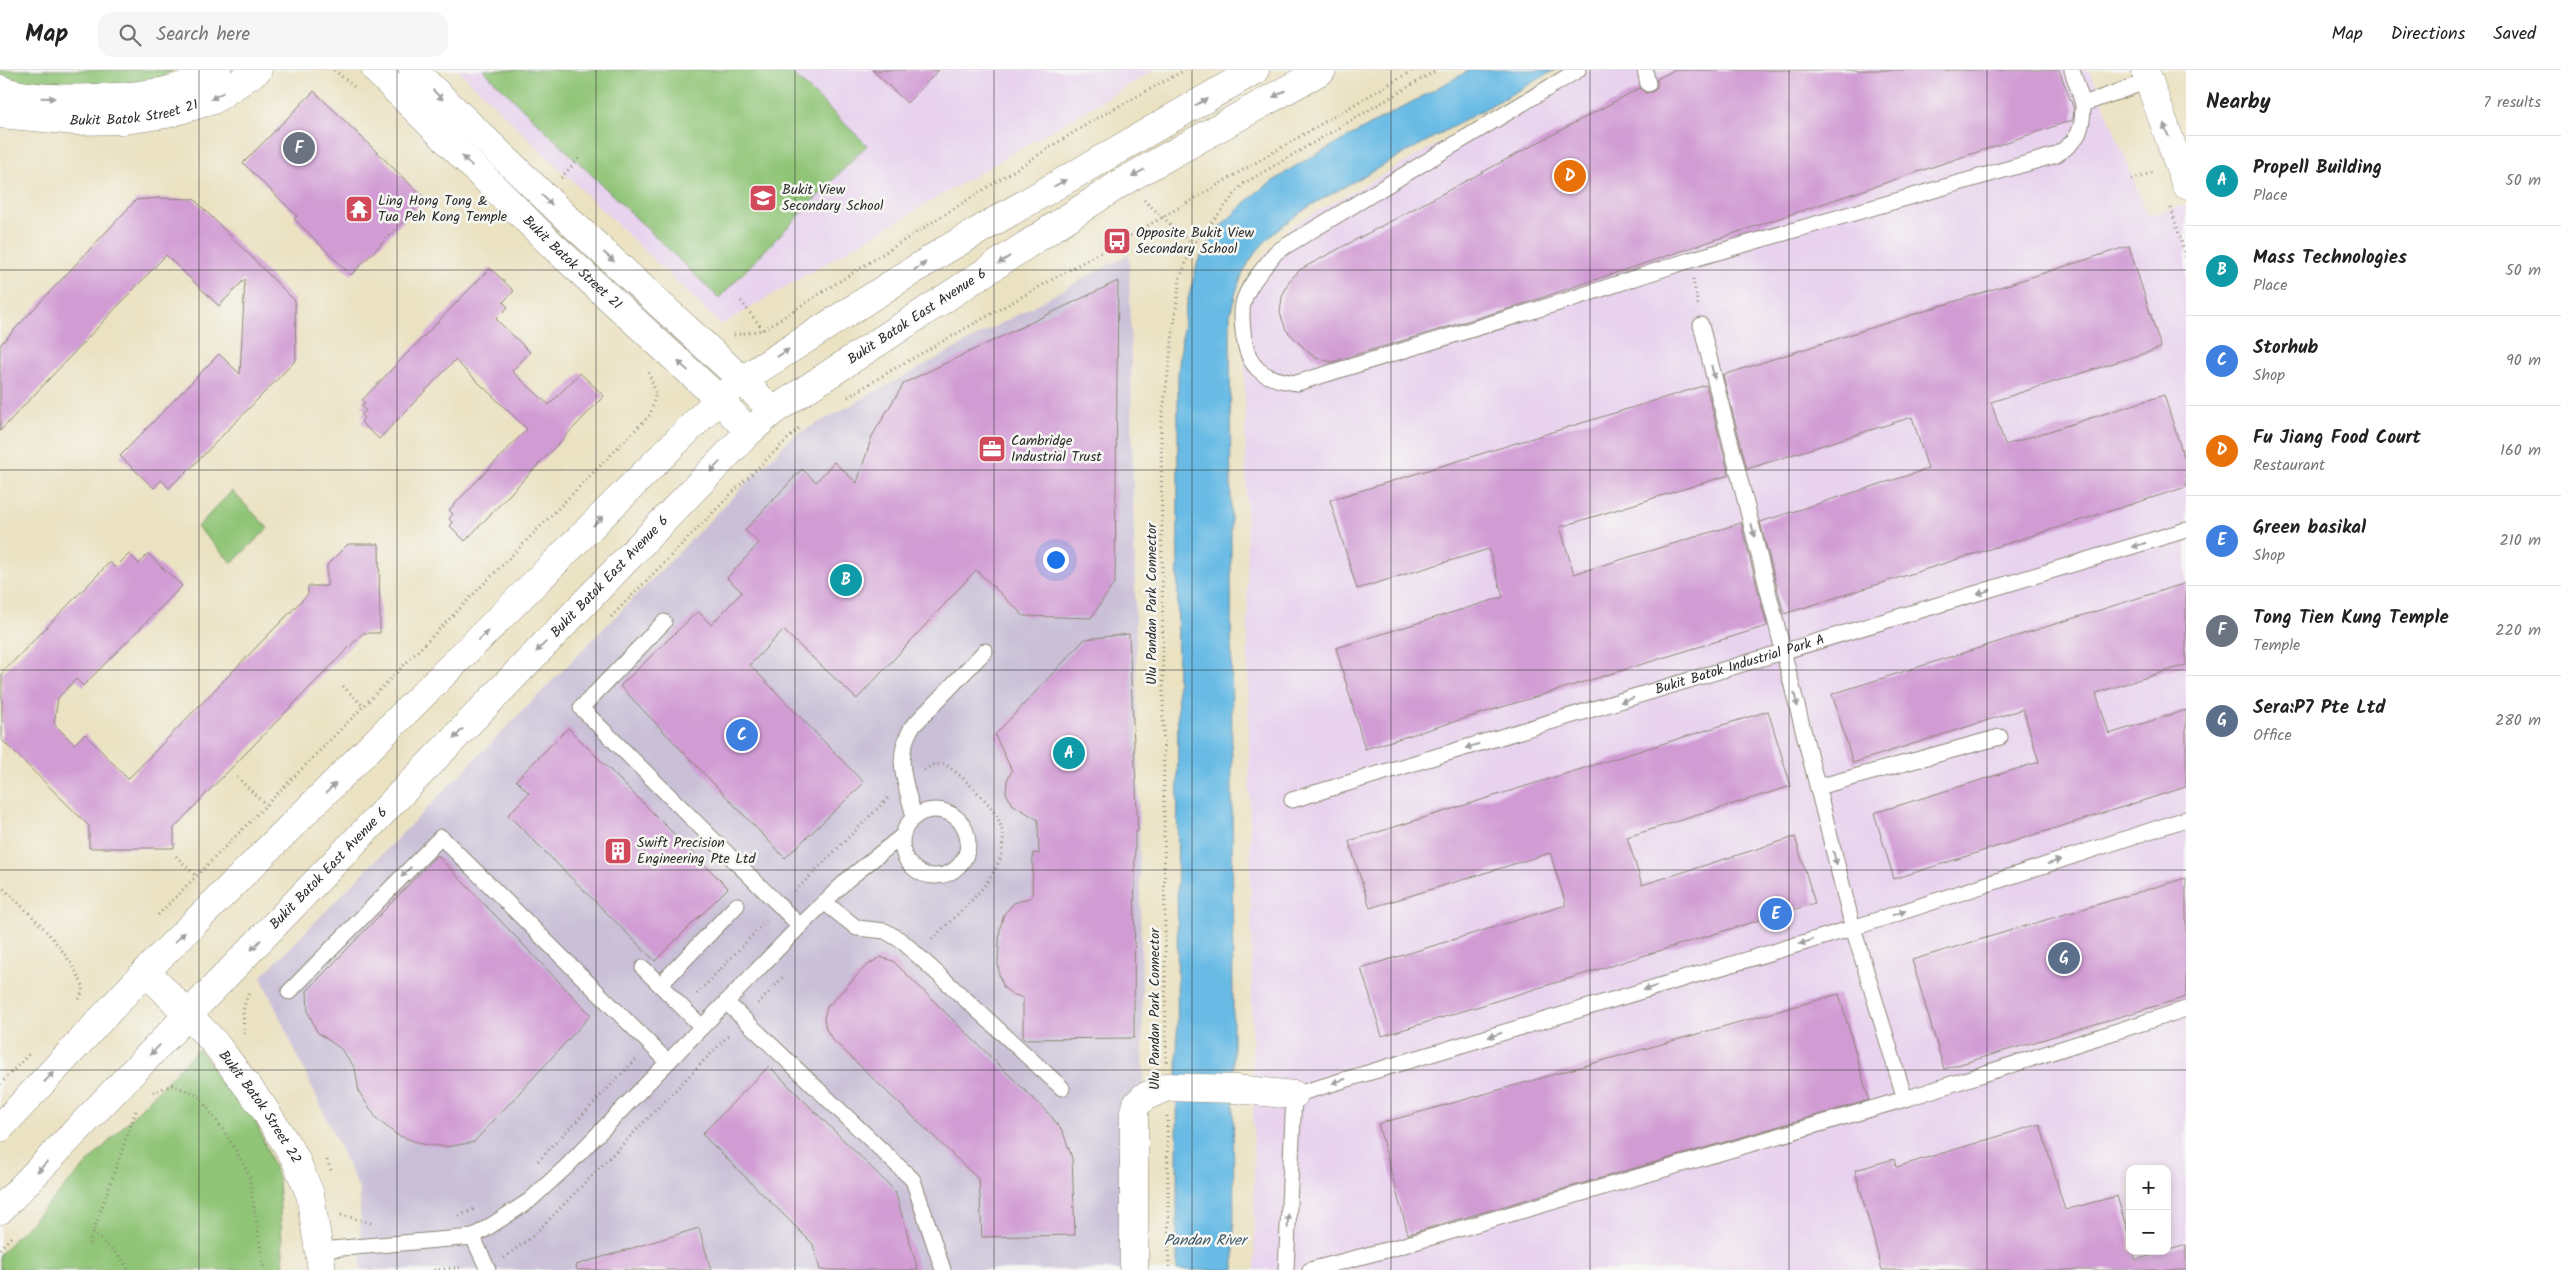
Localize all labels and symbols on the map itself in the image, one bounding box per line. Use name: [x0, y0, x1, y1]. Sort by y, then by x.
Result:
one-way arrow: [432, 89, 444, 101]
one-way arrow: [1272, 90, 1287, 98]
one-way arrow: [211, 92, 224, 101]
one-way arrow: [40, 94, 56, 102]
street label: Bukit Batok Street 21: [69, 94, 201, 132]
one-way arrow: [1194, 97, 1207, 106]
one-way arrow: [2162, 122, 2169, 137]
pin: F: [283, 129, 315, 167]
one-way arrow: [462, 155, 474, 167]
pin: D: [1554, 157, 1586, 195]
one-way arrow: [1131, 169, 1144, 178]
place label: Bukit View Secondary School: [782, 179, 884, 217]
one-way arrow: [1054, 179, 1067, 188]
school or university icon: Bukit View Secondary School: [748, 183, 778, 213]
place label: Ling Hong Tong & Tua Peh Kong Temple: [378, 190, 508, 228]
temple icon: Ling Hong Tong & Tua Peh Kong Temple: [344, 194, 374, 224]
one-way arrow: [541, 194, 553, 206]
street label: Bukit Batok Street 21: [517, 210, 627, 315]
place label: Opposite Bukit View Secondary School: [1136, 222, 1255, 260]
bus stop icon: Opposite Bukit View Secondary School: [1102, 226, 1132, 256]
one-way arrow: [602, 251, 614, 263]
one-way arrow: [998, 255, 1011, 264]
one-way arrow: [914, 261, 927, 271]
street label: Bukit Batok East Avenue 6: [843, 263, 991, 370]
one-way arrow: [777, 349, 790, 358]
one-way arrow: [677, 360, 689, 372]
one-way arrow: [1709, 365, 1717, 380]
place label: Cambridge Industrial Trust: [1011, 430, 1102, 468]
office icon: Cambridge Industrial Trust: [977, 434, 1007, 464]
one-way arrow: [709, 460, 721, 472]
street label: Bukit Batok East Avenue 6: [545, 511, 674, 643]
one-way arrow: [591, 515, 603, 527]
street label: Ulu Pandan Park Connector: [1141, 522, 1163, 685]
one-way arrow: [1749, 522, 1757, 537]
one-way arrow: [2132, 541, 2147, 549]
your location: [1043, 547, 1069, 573]
pin: B: [830, 561, 862, 599]
one-way arrow: [1976, 588, 1991, 596]
street label: Bukit Batok Industrial Park A: [1652, 629, 1828, 701]
one-way arrow: [477, 630, 489, 642]
one-way arrow: [535, 640, 547, 652]
one-way arrow: [1792, 693, 1800, 708]
one-way arrow: [1620, 696, 1635, 704]
pin: C: [726, 716, 758, 754]
one-way arrow: [452, 727, 464, 739]
pin: A: [1053, 734, 1085, 772]
one-way arrow: [1464, 743, 1479, 751]
one-way arrow: [325, 782, 337, 794]
street label: Bukit Batok East Avenue 6: [264, 802, 393, 935]
place label: Swift Precision Engineering Pte Ltd: [637, 832, 756, 870]
building icon: Swift Precision Engineering Pte Ltd: [603, 836, 633, 866]
one-way arrow: [1832, 851, 1840, 866]
one-way arrow: [2046, 858, 2061, 865]
one-way arrow: [401, 866, 413, 878]
pin: E: [1760, 895, 1792, 933]
one-way arrow: [1892, 908, 1907, 916]
street label: Ulu Pandan Park Connector: [1144, 927, 1166, 1090]
one-way arrow: [174, 931, 186, 943]
one-way arrow: [1799, 938, 1814, 946]
one-way arrow: [250, 939, 262, 951]
pin: G: [2048, 939, 2080, 977]
one-way arrow: [1643, 985, 1658, 993]
one-way arrow: [1487, 1031, 1502, 1039]
one-way arrow: [149, 1044, 161, 1056]
street label: Bukit Batok Street 22: [213, 1046, 307, 1167]
one-way arrow: [43, 1072, 55, 1084]
one-way arrow: [1331, 1078, 1346, 1086]
one-way arrow: [36, 1161, 48, 1173]
one-way arrow: [1284, 1213, 1292, 1229]
water label: Pandan River: [1164, 1229, 1249, 1253]

